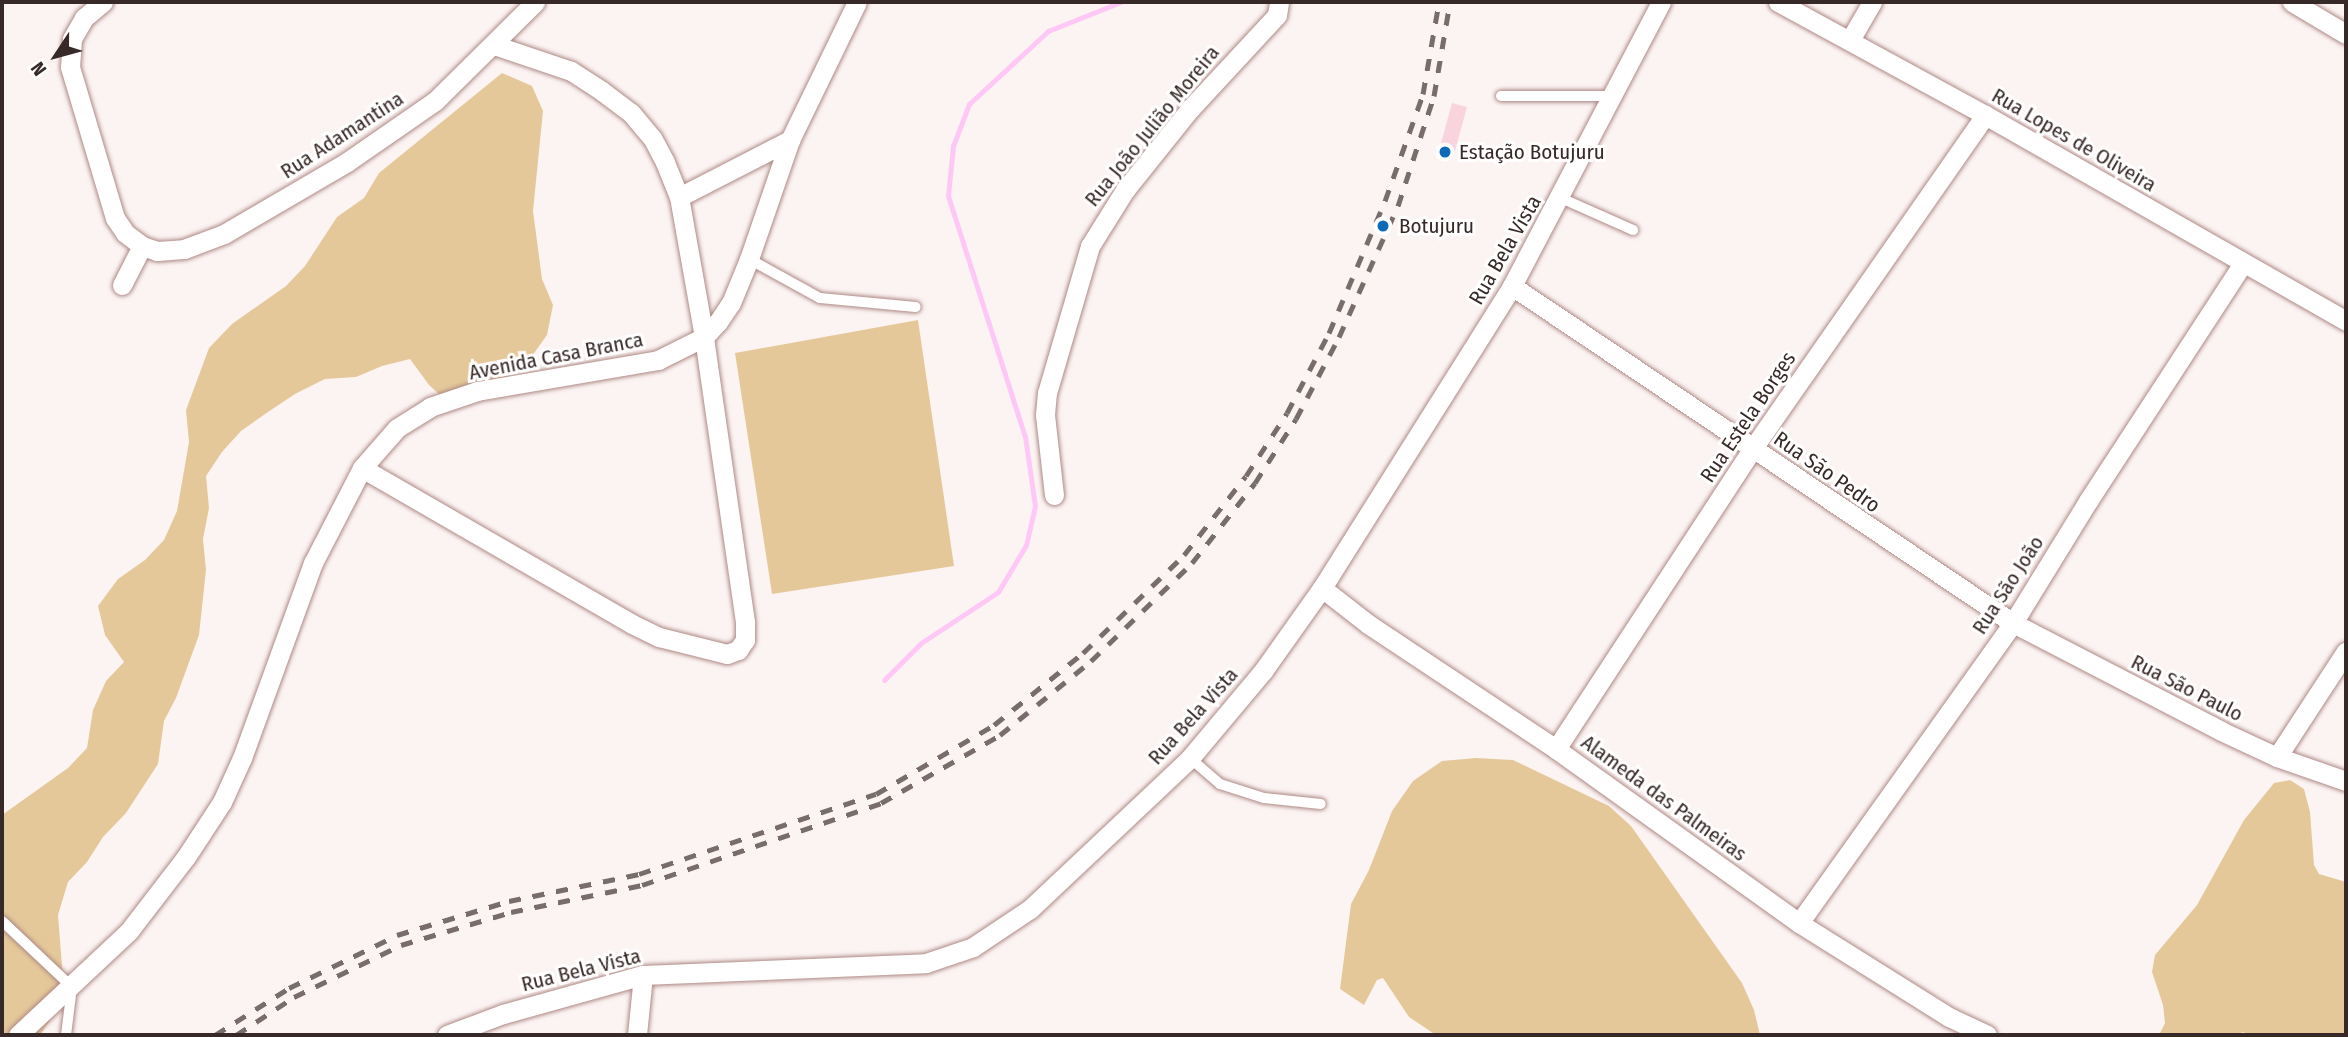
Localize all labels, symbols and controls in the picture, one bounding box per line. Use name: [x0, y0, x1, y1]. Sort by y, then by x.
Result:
north arrow: [21, 21, 91, 91]
street label: Rua João Julião Moreira: [1079, 40, 1225, 212]
text: N: [26, 57, 51, 80]
street label: Rua Lopes de Oliveira: [1987, 83, 2161, 197]
street label: Rua Adamantina: [276, 86, 408, 184]
place label: Estação Botujuru: [1459, 139, 1605, 165]
marker: Estação Botujuru: [1437, 144, 1453, 160]
street label: Rua Bela Vista: [1464, 191, 1546, 309]
place label: Botujuru: [1399, 213, 1474, 239]
marker: Botujuru: [1373, 216, 1393, 236]
street label: Avenida Casa Branca: [467, 327, 645, 385]
street label: Rua Estela Borges: [1695, 347, 1801, 487]
street label: Rua São Pedro: [1769, 426, 1885, 518]
street label: Rua São João: [1967, 531, 2049, 639]
street label: Rua São Paulo: [2127, 649, 2247, 727]
street label: Rua Bela Vista: [1143, 662, 1243, 770]
street label: Alameda das Palmeiras: [1576, 730, 1752, 866]
street label: Rua Bela Vista: [519, 943, 643, 997]

